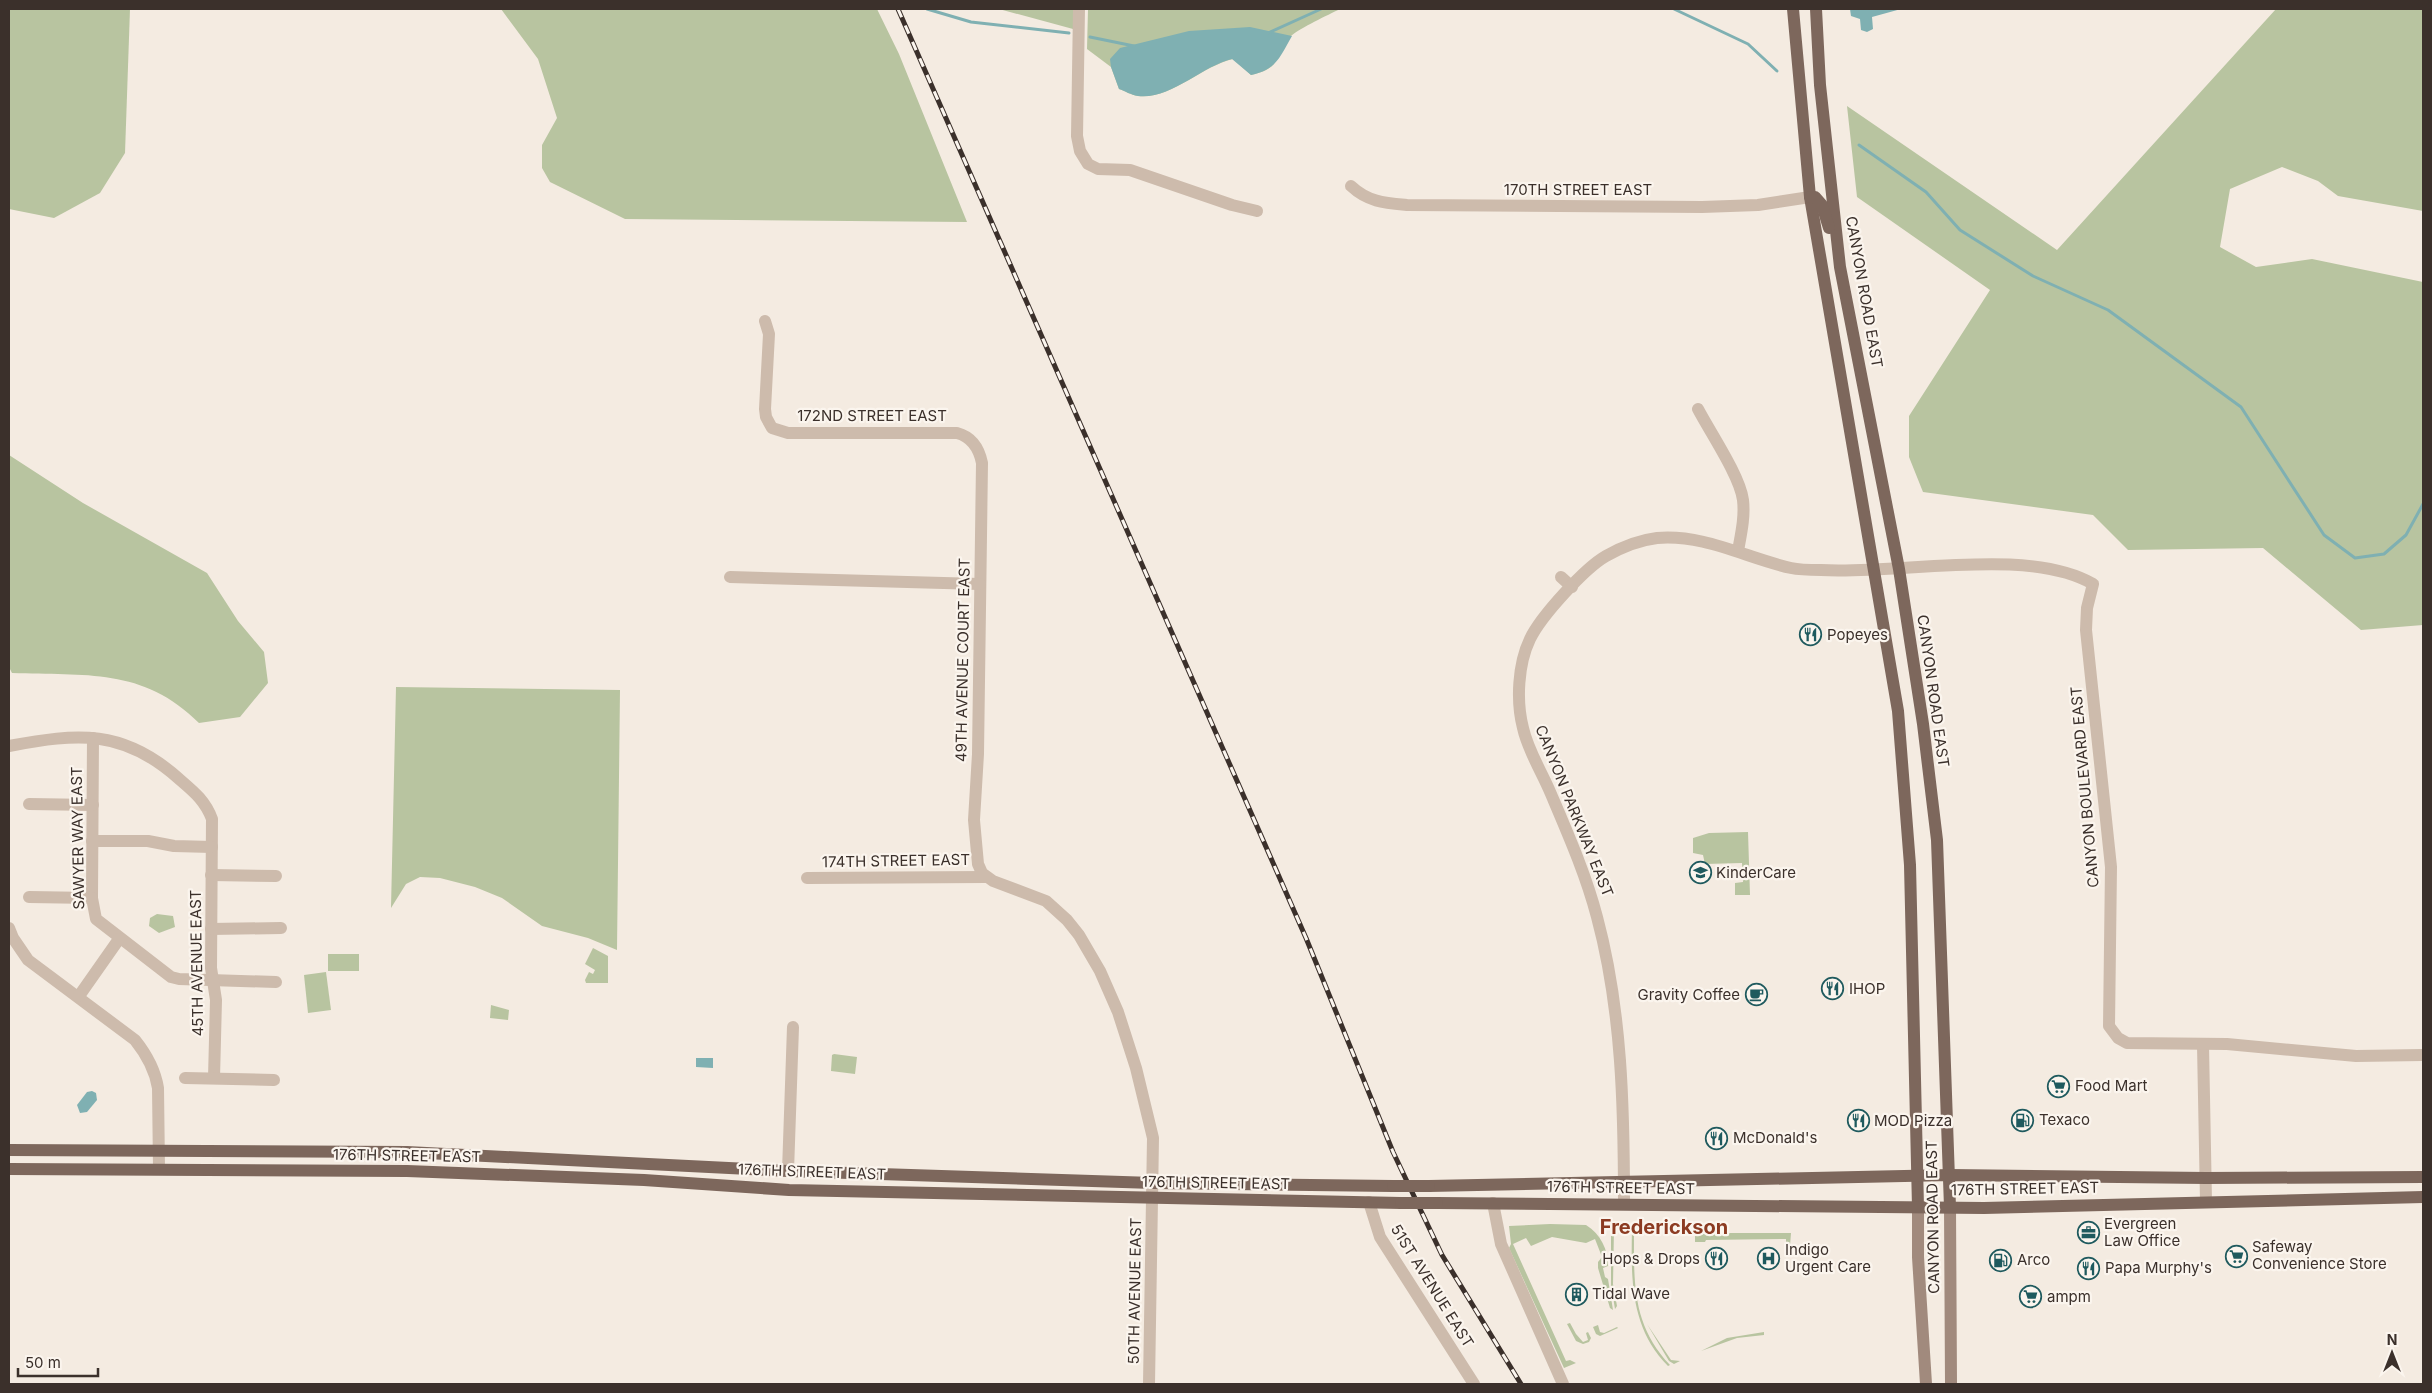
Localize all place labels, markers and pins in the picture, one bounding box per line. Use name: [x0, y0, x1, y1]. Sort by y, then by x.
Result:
restaurant icon: Popeyes: [1799, 623, 1823, 647]
place label: Popeyes: [1827, 625, 1888, 644]
school or university icon: KinderCare: [1688, 861, 1712, 885]
place label: KinderCare: [1716, 863, 1796, 882]
restaurant icon: IHOP: [1821, 977, 1845, 1001]
place label: IHOP: [1849, 979, 1885, 998]
cafe icon: Gravity Coffee: [1744, 983, 1768, 1007]
place label: Gravity Coffee: [1638, 985, 1740, 1004]
supermarket icon: Food Mart: [2047, 1074, 2071, 1098]
place label: Food Mart: [2075, 1076, 2148, 1095]
fuel station icon: Texaco: [2011, 1108, 2035, 1132]
restaurant icon: MOD Pizza: [1846, 1109, 1870, 1133]
place label: Texaco: [2039, 1110, 2090, 1129]
place label: MOD Pizza: [1874, 1111, 1952, 1130]
restaurant icon: McDonald's: [1705, 1126, 1729, 1150]
place label: McDonald's: [1733, 1128, 1818, 1147]
place label: Evergreen Law Office: [2104, 1214, 2180, 1250]
office icon: Evergreen Law Office: [2076, 1221, 2100, 1245]
place label: Safeway Convenience Store: [2252, 1237, 2387, 1273]
place label: Indigo Urgent Care: [1785, 1240, 1871, 1276]
supermarket icon: Safeway Convenience Store: [2224, 1244, 2248, 1268]
restaurant icon: Hops & Drops: [1704, 1247, 1728, 1271]
hospital icon: Indigo Urgent Care: [1757, 1247, 1781, 1271]
fuel station icon: Arco: [1989, 1248, 2013, 1272]
place label: Hops & Drops: [1602, 1249, 1700, 1268]
place label: Arco: [2017, 1250, 2050, 1269]
restaurant icon: Papa Murphy's: [2077, 1256, 2101, 1280]
place label: Papa Murphy's: [2105, 1258, 2212, 1277]
building icon: Tidal Wave: [1564, 1282, 1588, 1306]
place label: Tidal Wave: [1592, 1284, 1670, 1303]
supermarket icon: ampm: [2019, 1285, 2043, 1309]
place label: ampm: [2047, 1287, 2091, 1306]

